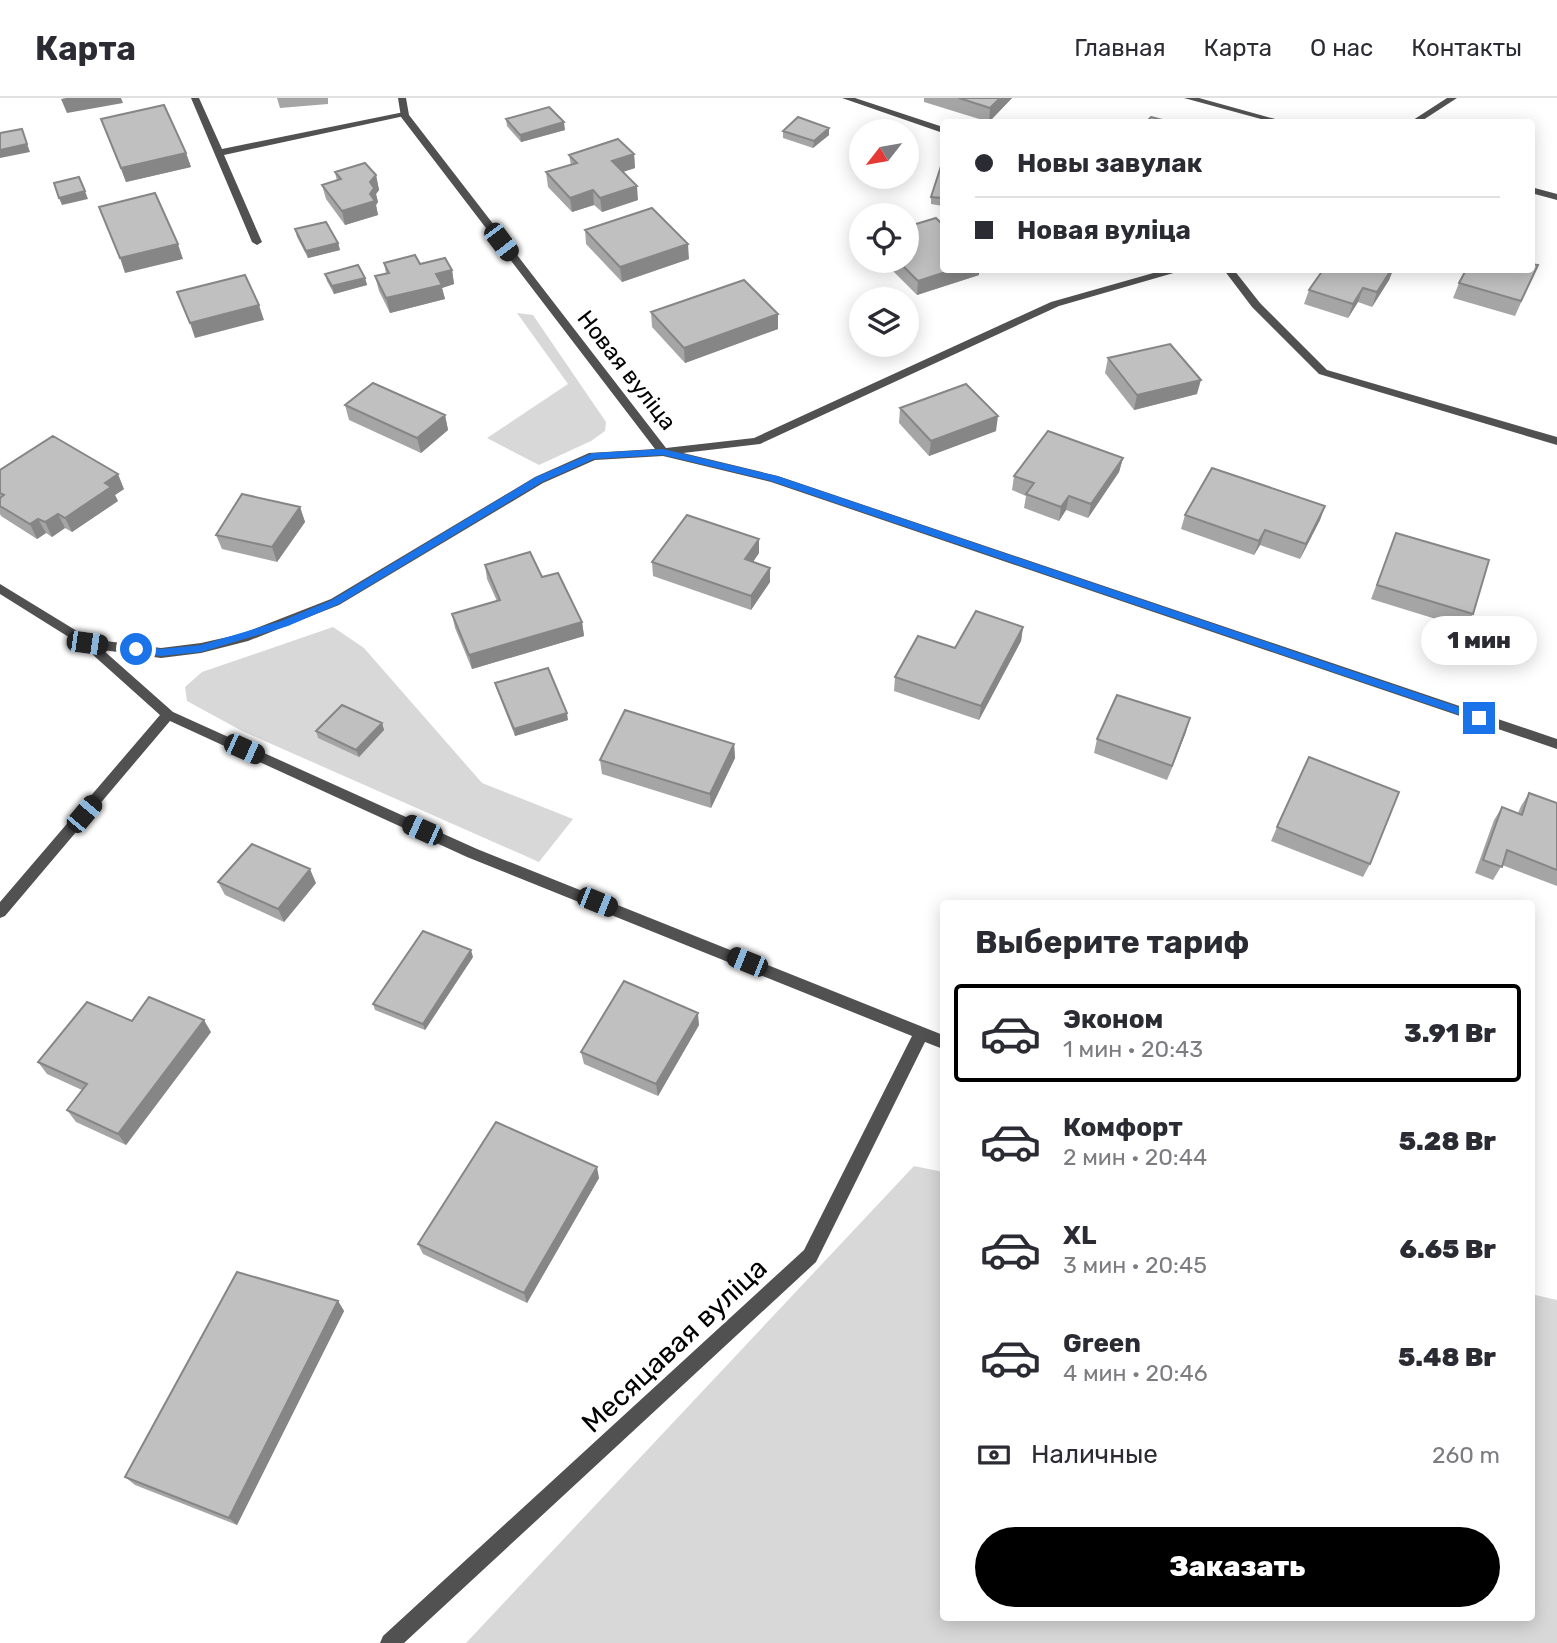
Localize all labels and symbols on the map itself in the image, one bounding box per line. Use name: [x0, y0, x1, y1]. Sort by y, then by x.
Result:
north arrow: [849, 119, 919, 189]
car: [480, 219, 523, 265]
street label: Новая вуліца: [572, 305, 682, 435]
callout: 1 мин: [1421, 616, 1537, 666]
car: [65, 630, 110, 656]
route start: [120, 633, 152, 665]
route end: [1463, 702, 1495, 734]
car: [221, 731, 268, 767]
car: [63, 791, 106, 837]
car: [399, 812, 446, 848]
car: [574, 884, 621, 920]
car: [724, 944, 771, 980]
street label: Месяцавая вуліца: [575, 1251, 774, 1439]

